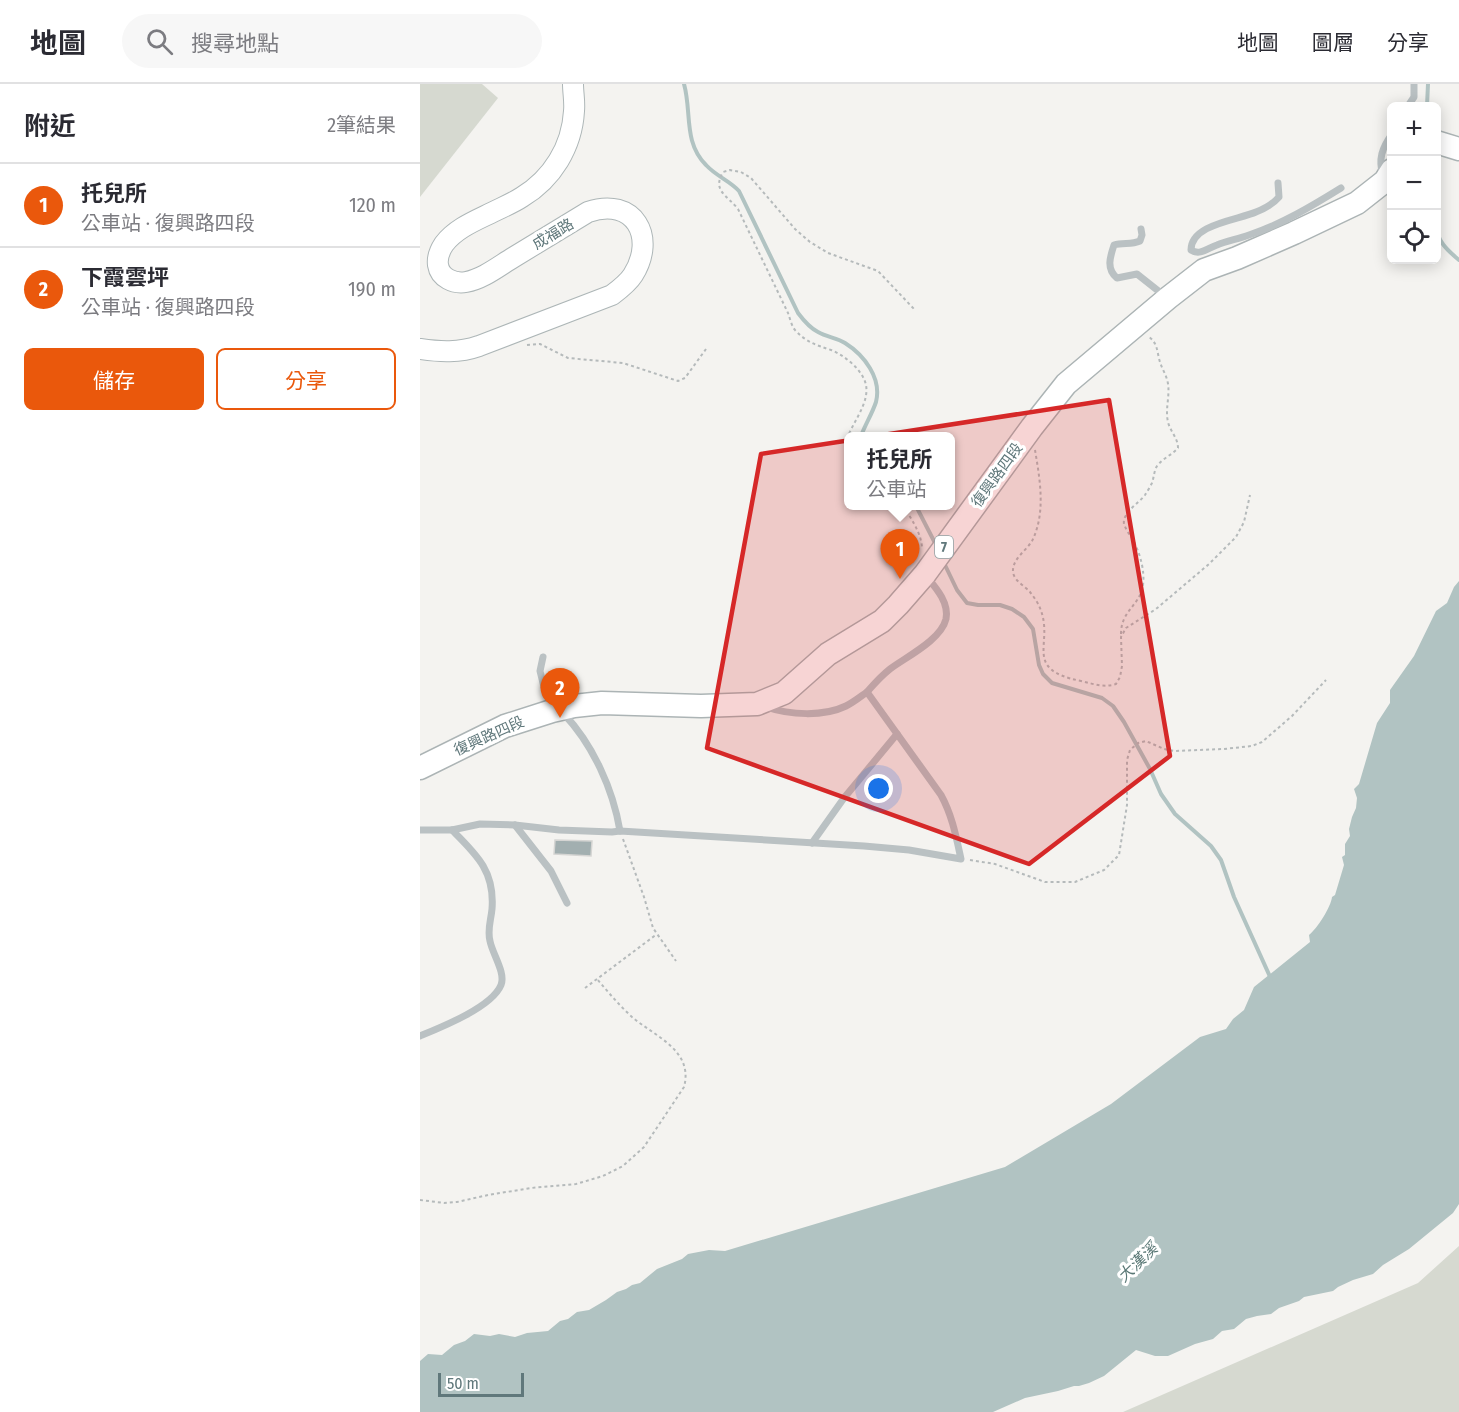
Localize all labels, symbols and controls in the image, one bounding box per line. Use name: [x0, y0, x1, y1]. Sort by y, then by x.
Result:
search box: [122, 14, 542, 68]
icon: search: [143, 25, 176, 58]
text: 地圖: [30, 27, 86, 60]
text: 搜尋地點: [191, 30, 279, 57]
text: 地圖: [1237, 30, 1279, 56]
text: 圖層: [1312, 30, 1354, 56]
text: 分享: [1387, 30, 1429, 56]
map controls: [1387, 102, 1441, 264]
button: +: [1387, 102, 1441, 156]
text: 附近: [24, 111, 76, 142]
text: 2筆結果: [327, 113, 396, 137]
button: −: [1387, 156, 1441, 210]
text: 托兒所: [81, 180, 147, 207]
text: 1: [39, 193, 48, 217]
text: 120 m: [349, 193, 396, 217]
button: locate: [1387, 210, 1441, 264]
text: 公車站 · 復興路四段: [81, 211, 255, 235]
street label: 成福路: [529, 215, 577, 253]
text: 下霞雲坪: [81, 264, 169, 291]
text: 2: [39, 277, 48, 301]
text: 190 m: [348, 277, 396, 301]
text: 公車站 · 復興路四段: [81, 295, 255, 319]
button: 儲存: [24, 348, 204, 410]
button: 分享: [216, 348, 396, 410]
popup: [844, 432, 955, 510]
street label: 復興路四段: [968, 439, 1026, 511]
text: 托兒所: [866, 446, 933, 473]
text: 公車站: [866, 477, 926, 501]
pin: 1: [880, 530, 920, 579]
road number: 7: [935, 536, 953, 558]
pin: 2: [540, 668, 580, 718]
street label: 復興路四段: [451, 713, 527, 759]
your location: [864, 774, 893, 803]
water label: 大漢溪: [1113, 1237, 1163, 1286]
scale bar: [438, 1370, 524, 1398]
text: 50 m: [447, 1374, 479, 1393]

